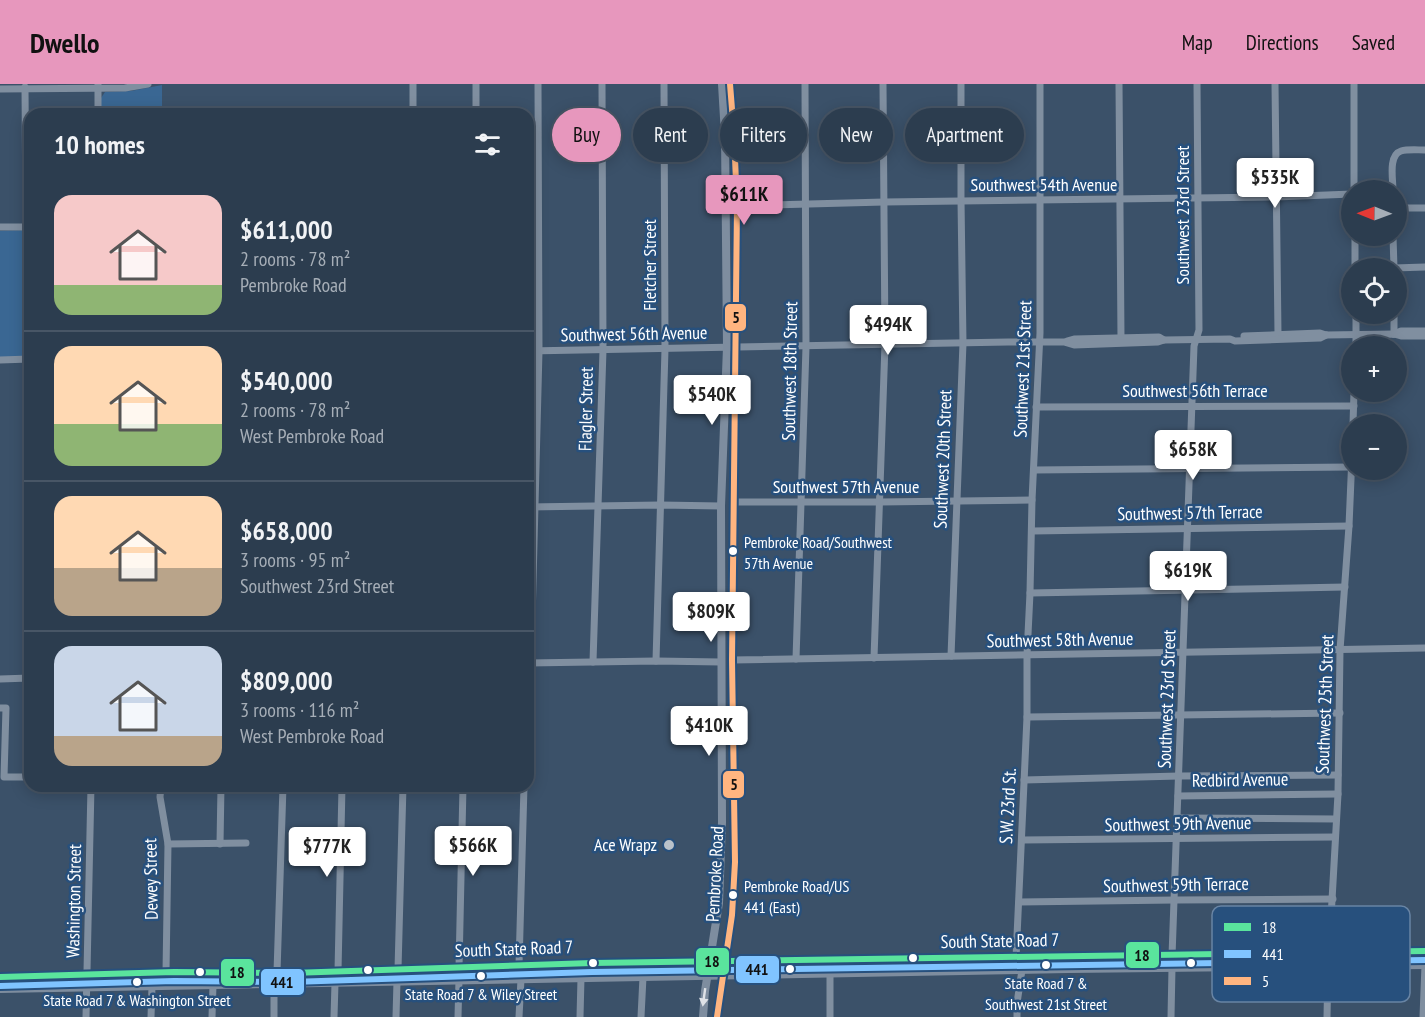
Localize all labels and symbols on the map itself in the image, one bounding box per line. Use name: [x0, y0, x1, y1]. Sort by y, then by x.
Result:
street label: Southwest 23rd Street: [1171, 145, 1194, 284]
pin: $535K: [1233, 158, 1317, 209]
street label: Southwest 54th Avenue: [971, 173, 1117, 196]
pin: $611K: [702, 175, 786, 226]
north arrow: [1341, 180, 1407, 246]
street label: Fletcher Street: [638, 219, 661, 311]
street label: Southwest 21st Street: [1009, 300, 1036, 438]
street label: Southwest 18th Street: [777, 301, 802, 441]
line badge: 5: [724, 303, 747, 332]
pin: $494K: [846, 305, 930, 356]
text: 5: [732, 307, 740, 327]
street label: Southwest 56th Avenue: [560, 321, 708, 346]
street label: Flagler Street: [573, 367, 598, 451]
pin: $540K: [670, 375, 754, 426]
street label: Southwest 56th Terrace: [1122, 379, 1268, 402]
street label: Southwest 20th Street: [929, 389, 956, 529]
pin: $658K: [1151, 430, 1235, 481]
street label: Southwest 57th Avenue: [773, 475, 919, 498]
street label: Southwest 57th Terrace: [1117, 500, 1263, 525]
place label: Pembroke Road/Southwest 57th Avenue: [744, 532, 893, 573]
marker: Pembroke Road/Southwest 57th Avenue: [727, 545, 739, 557]
pin: $619K: [1146, 551, 1230, 602]
pin: $809K: [669, 592, 753, 643]
street label: Southwest 58th Avenue: [986, 627, 1134, 652]
street label: Southwest 23rd Street: [1153, 629, 1180, 769]
street label: Southwest 25th Street: [1311, 634, 1338, 774]
pin: $410K: [667, 706, 751, 757]
street label: S.W. 23rd St.: [994, 767, 1021, 845]
street label: Redbird Avenue: [1192, 767, 1288, 792]
line badge: 5: [722, 770, 745, 799]
text: 5: [730, 774, 738, 794]
street label: Southwest 59th Avenue: [1104, 811, 1252, 836]
street label: Pembroke Road: [701, 825, 728, 923]
pin: $566K: [431, 826, 515, 877]
pin: $777K: [285, 827, 369, 878]
place label: Ace Wrapz: [594, 833, 657, 856]
street label: Dewey Street: [138, 838, 163, 920]
marker: Ace Wrapz: [662, 838, 676, 852]
street label: Washington Street: [61, 844, 86, 958]
street label: Southwest 59th Terrace: [1103, 872, 1249, 897]
place label: Pembroke Road/US 441 (East): [744, 876, 849, 917]
marker: Pembroke Road/US 441 (East): [727, 889, 739, 901]
legend: [1212, 906, 1410, 1002]
text: 18: [1262, 917, 1276, 937]
street label: South State Road 7: [941, 928, 1059, 953]
street label: South State Road 7: [454, 935, 574, 962]
line badge: 18: [1125, 941, 1160, 969]
text: 441: [1262, 944, 1284, 964]
text: 18: [1134, 945, 1150, 965]
line badge: 18: [695, 947, 730, 976]
text: 18: [704, 951, 720, 971]
unlabelled marker: [907, 952, 919, 964]
line badge: 441: [735, 955, 780, 984]
unlabelled marker: [587, 957, 599, 969]
unlabelled marker: [1185, 957, 1197, 969]
line badge: 18: [220, 958, 255, 987]
text: 441: [746, 959, 768, 979]
marker: State Road 7 & Southwest 21st Street: [1040, 959, 1052, 971]
text: 18: [229, 962, 245, 982]
unlabelled marker: [784, 963, 796, 975]
unlabelled marker: [362, 964, 374, 976]
unlabelled marker: [194, 966, 206, 978]
line badge: 441: [260, 968, 305, 996]
marker: State Road 7 & Wiley Street: [475, 970, 487, 982]
text: 5: [1262, 971, 1269, 991]
text: 441: [271, 972, 293, 992]
place label: State Road 7 & Southwest 21st Street: [985, 973, 1108, 1014]
marker: State Road 7 & Washington Street: [131, 976, 143, 988]
place label: State Road 7 & Wiley Street: [405, 984, 558, 1004]
one-way arrow: [700, 987, 709, 1006]
place label: State Road 7 & Washington Street: [43, 990, 231, 1010]

